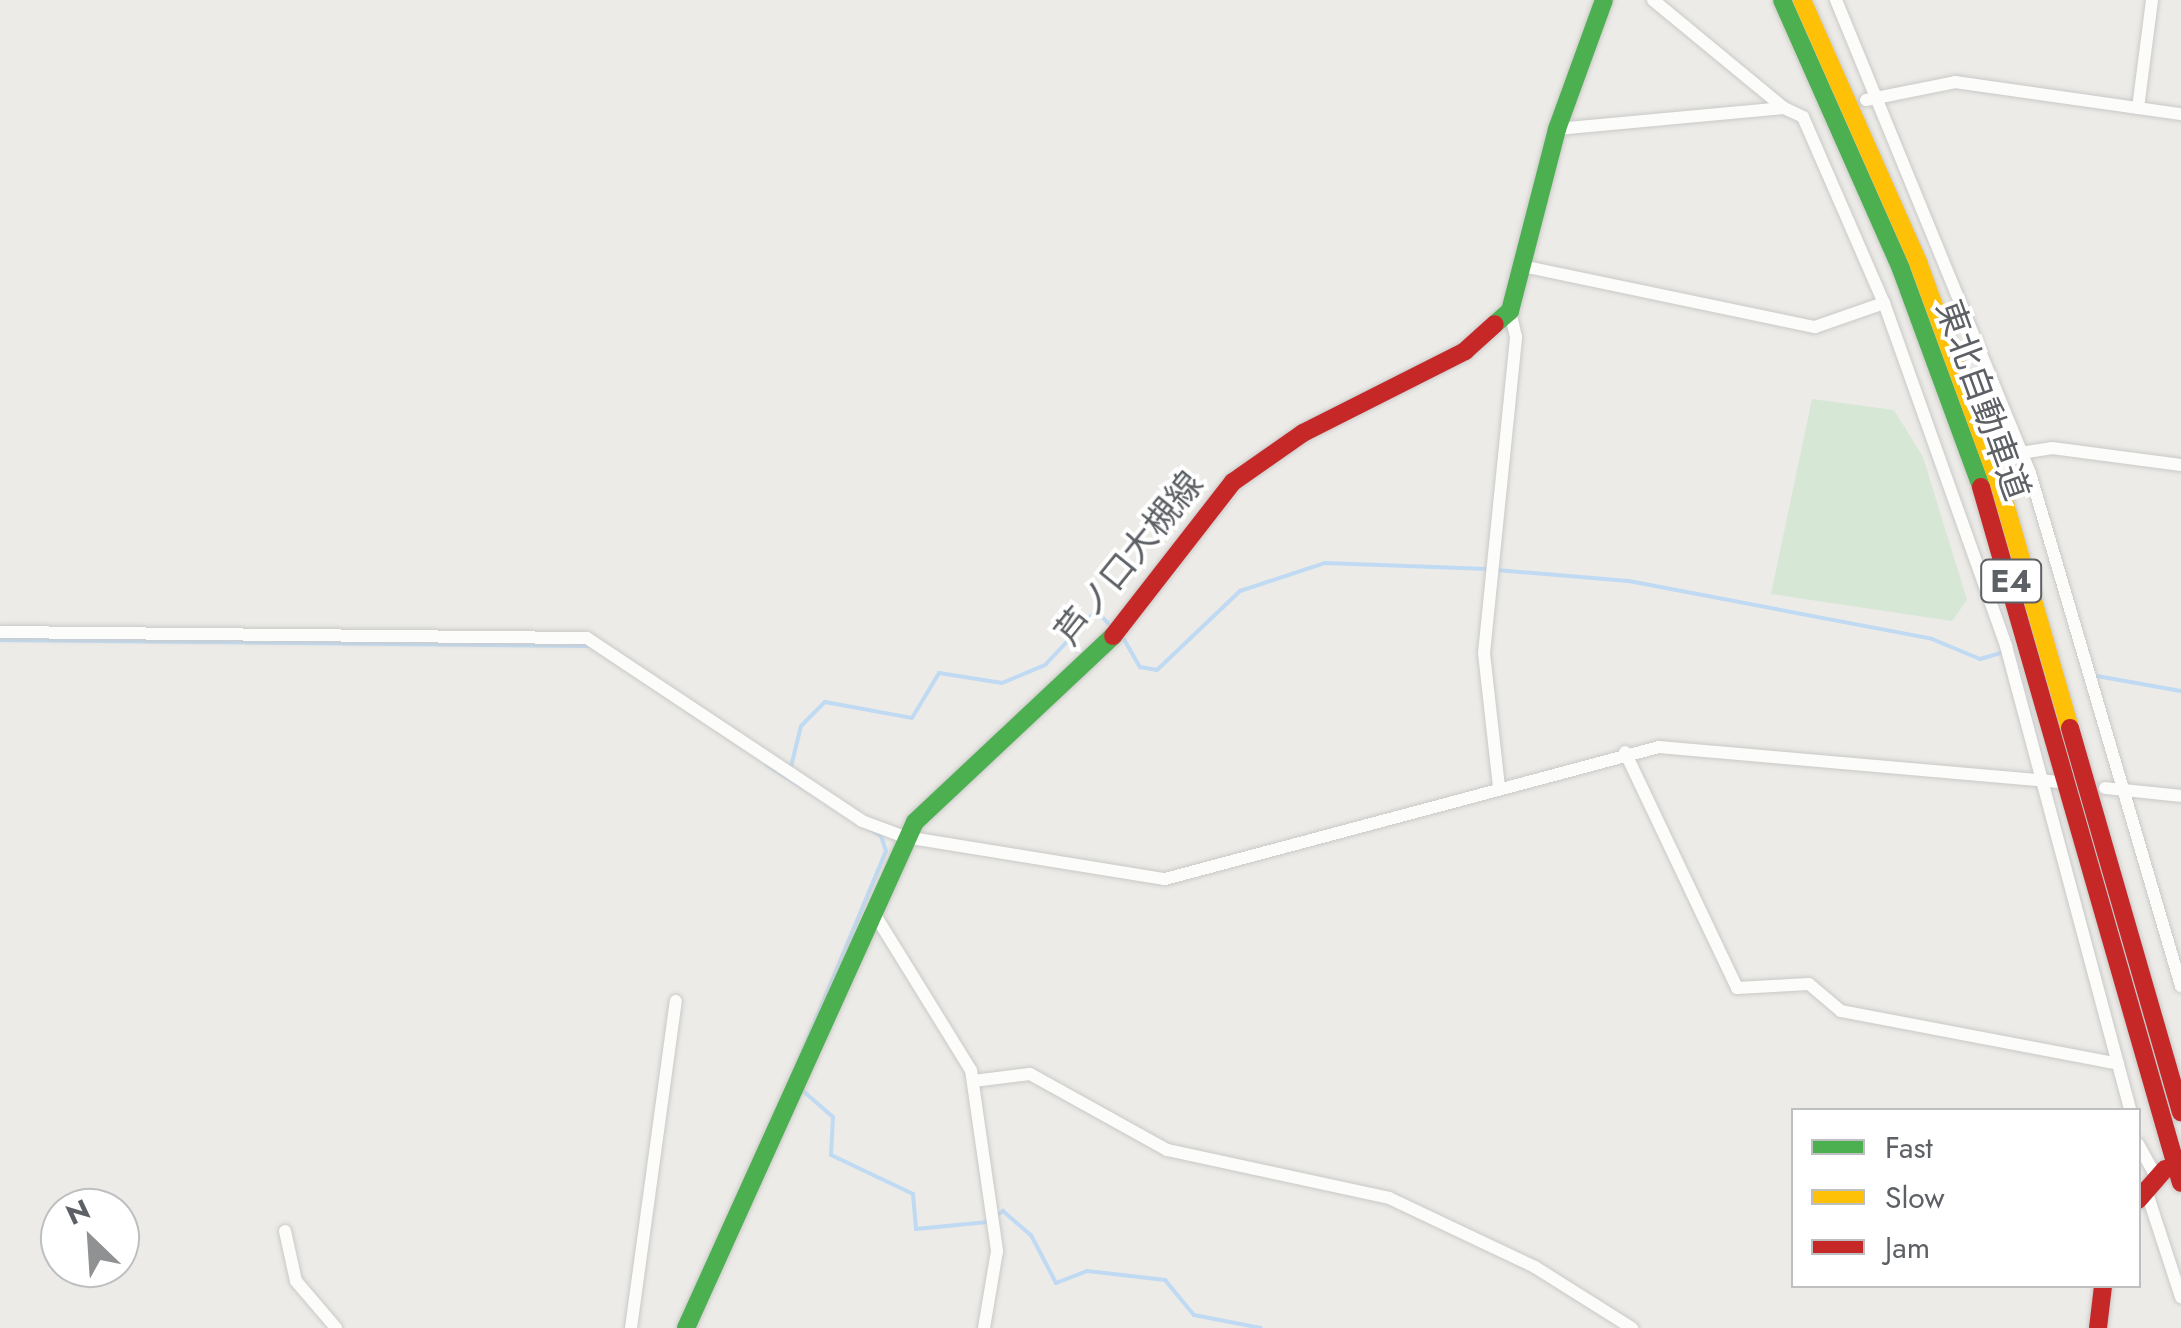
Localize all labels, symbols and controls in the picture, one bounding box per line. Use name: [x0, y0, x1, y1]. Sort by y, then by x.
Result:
street label: 東北自動車道: [1927, 294, 2039, 506]
street label: 芦ノ口大槻線: [1047, 463, 1211, 653]
road number: E4: [1978, 554, 2044, 608]
legend: [1791, 1108, 2141, 1288]
text: Fast: [1885, 1126, 1933, 1169]
text: Slow: [1885, 1176, 1945, 1219]
north arrow: [40, 1188, 140, 1288]
text: N: [59, 1189, 97, 1235]
text: Jam: [1885, 1226, 1930, 1269]

